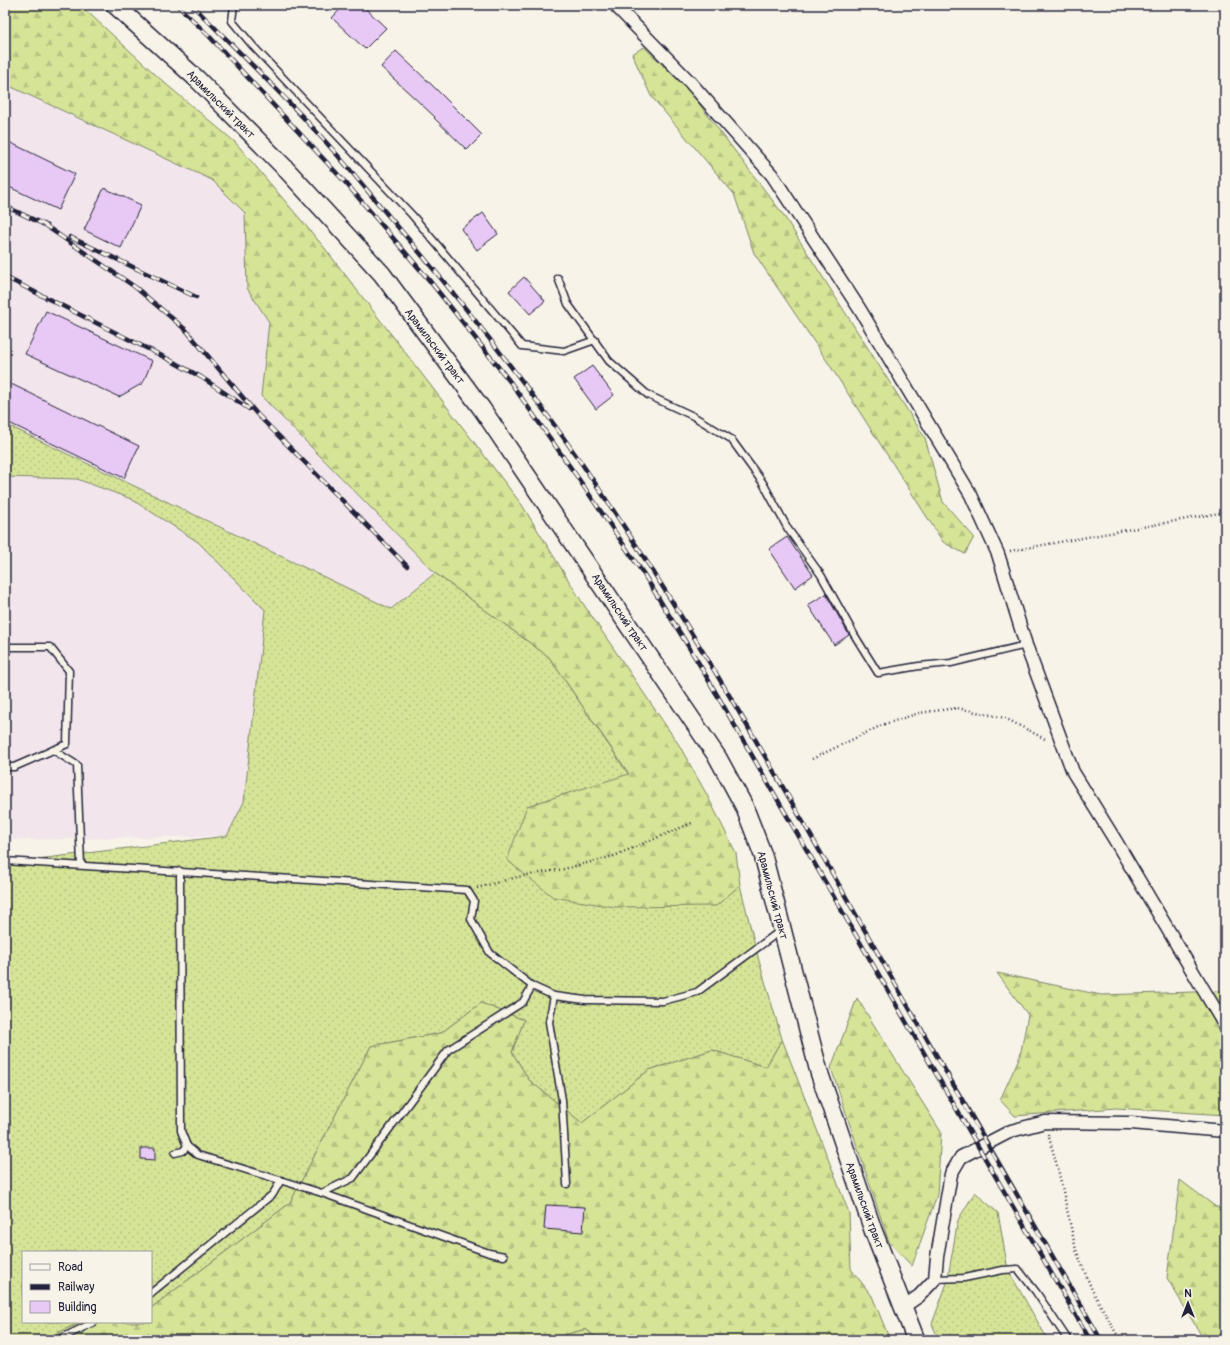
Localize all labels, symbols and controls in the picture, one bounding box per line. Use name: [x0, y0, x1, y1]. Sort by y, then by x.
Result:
street label: Арамильский тракт: [184, 67, 258, 142]
street label: Арамильский тракт: [402, 306, 468, 387]
street label: Арамильский тракт: [589, 571, 651, 654]
street label: Арамильский тракт: [754, 849, 791, 941]
street label: Арамильский тракт: [843, 1160, 886, 1251]
legend: [22, 1251, 152, 1323]
text: Road: [58, 1260, 83, 1275]
text: Railway: [58, 1280, 94, 1295]
north arrow: [1168, 1283, 1208, 1323]
text: N: [1184, 1287, 1192, 1300]
text: Building: [58, 1300, 97, 1315]

